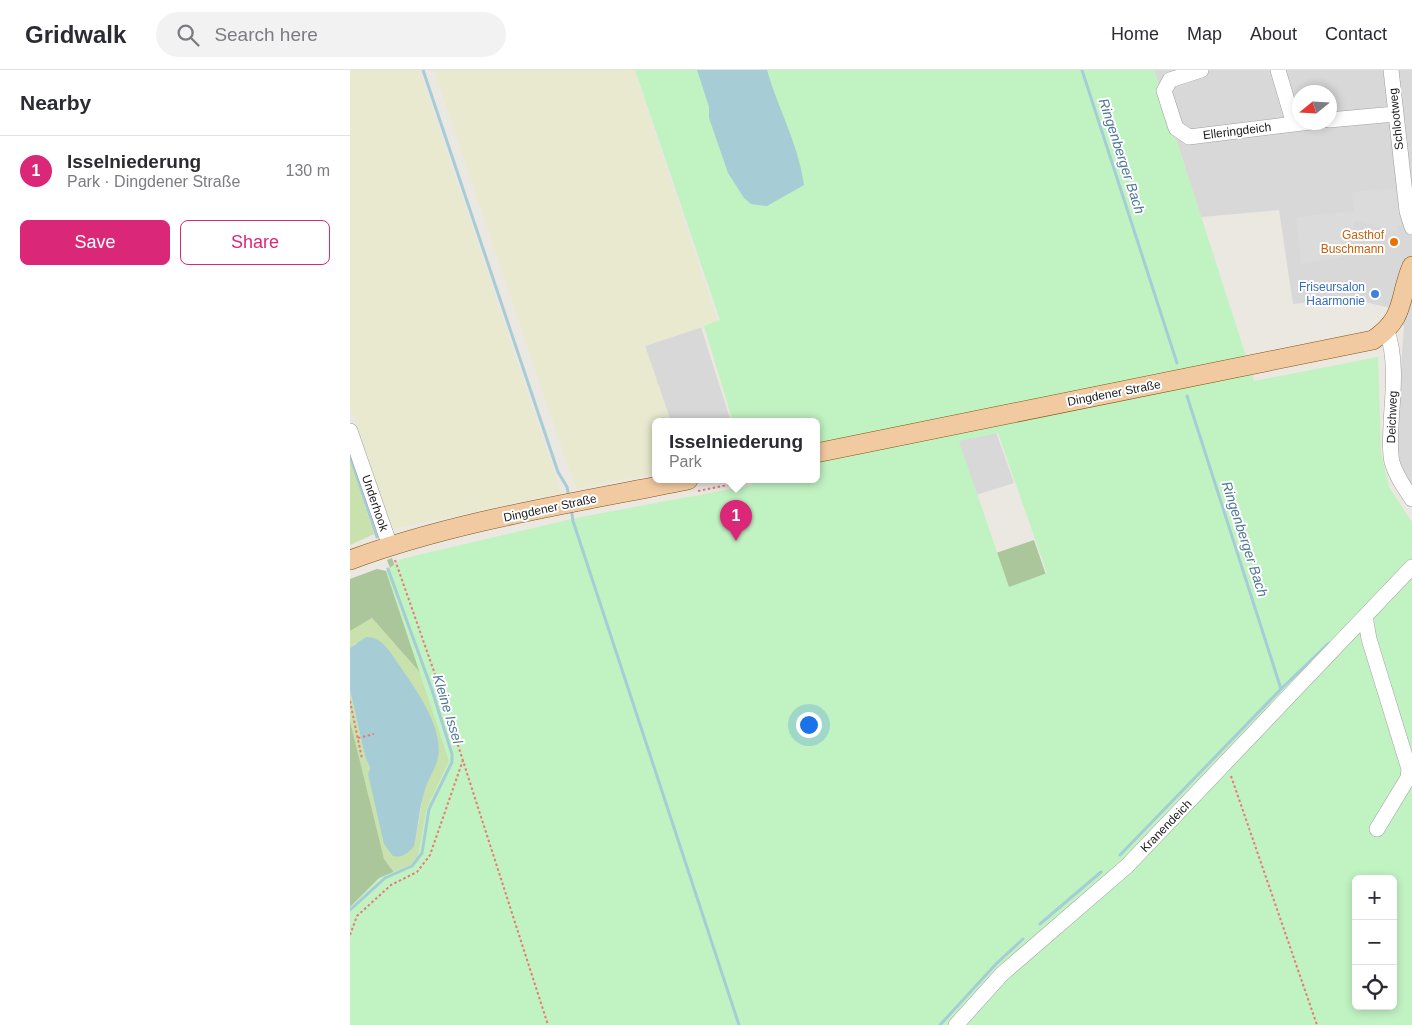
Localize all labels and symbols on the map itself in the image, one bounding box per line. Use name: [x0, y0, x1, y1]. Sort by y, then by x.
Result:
north arrow: [1292, 85, 1337, 130]
street label: Schlootweg: [1386, 87, 1406, 151]
water label: Ringenberger Bach: [1096, 96, 1148, 216]
street label: Elleringdeich: [1202, 120, 1272, 142]
place label: Gasthof Buschmann: [1321, 228, 1385, 256]
marker: Gasthof Buschmann: [1388, 236, 1400, 248]
place label: Friseursalon Haarmonie: [1299, 280, 1365, 308]
marker: Friseursalon Haarmonie: [1369, 288, 1381, 300]
street label: Dingdener Straße: [1066, 377, 1162, 409]
street label: Deichweg: [1384, 390, 1400, 444]
street label: Underhook: [359, 473, 391, 534]
water label: Ringenberger Bach: [1219, 479, 1271, 599]
street label: Dingdener Straße: [502, 491, 598, 525]
pin: 1: [720, 500, 752, 541]
water label: Kleine Issel: [430, 672, 466, 746]
your location: [796, 712, 822, 738]
street label: Kranendeich: [1138, 797, 1194, 855]

